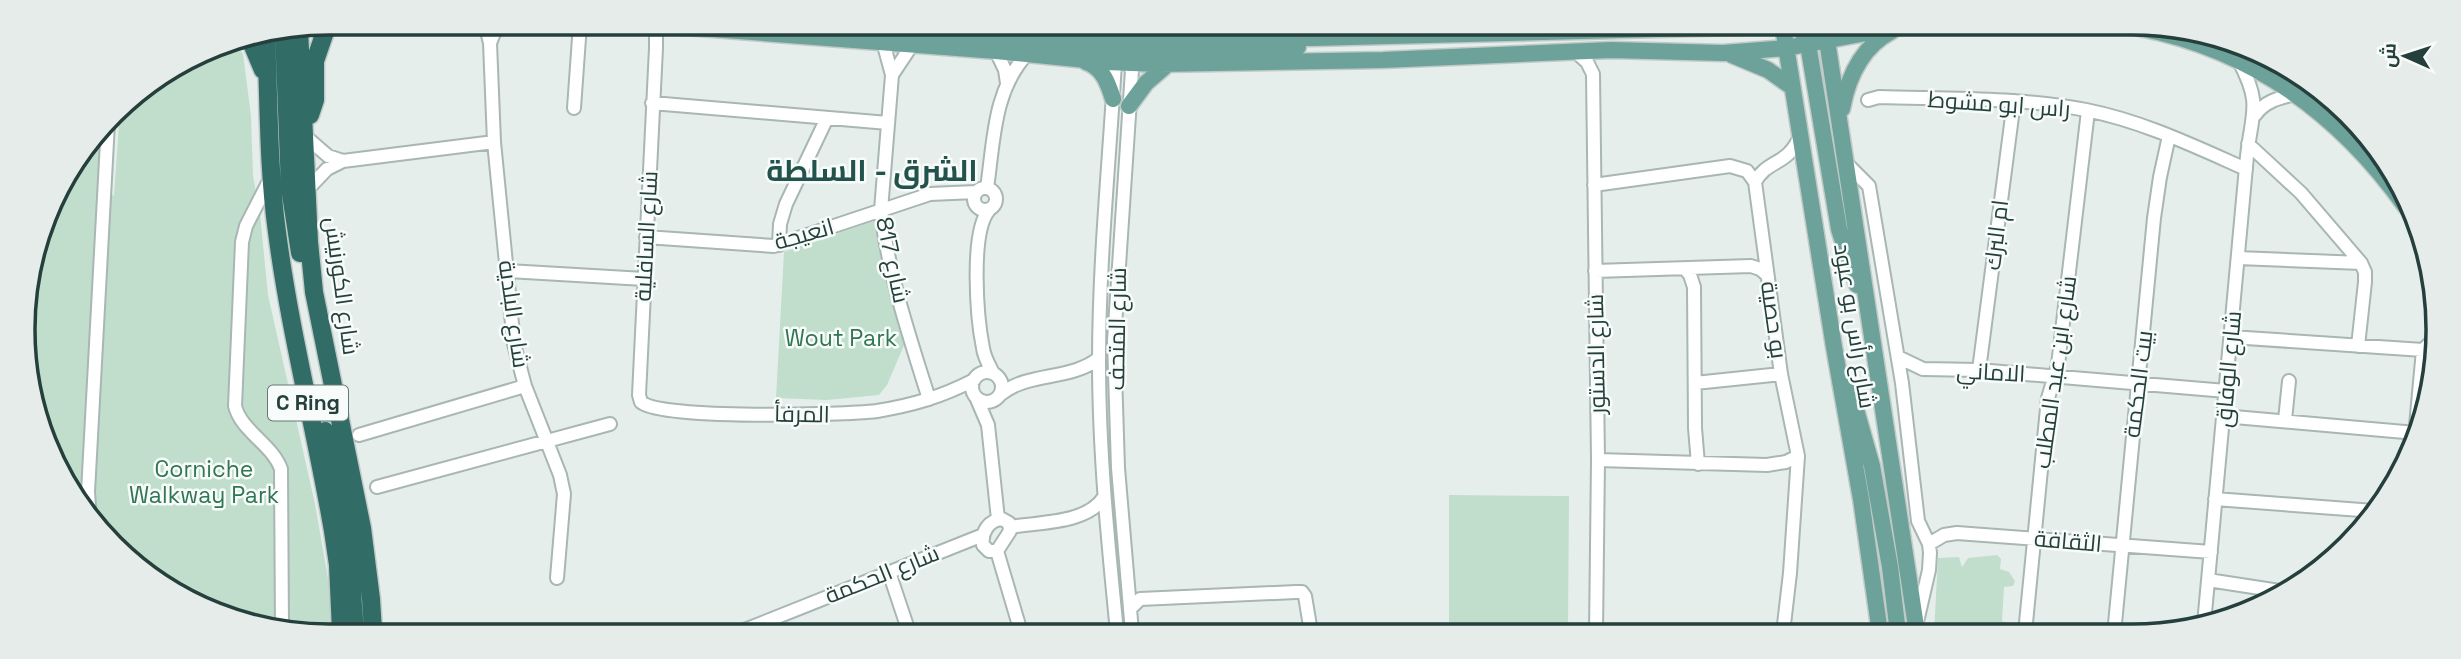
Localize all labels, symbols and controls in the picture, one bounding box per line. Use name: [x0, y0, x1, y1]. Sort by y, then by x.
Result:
north arrow: [2370, 21, 2440, 91]
text: ش: [2375, 42, 2402, 68]
street label: راس ابو مشوط: [1927, 84, 2071, 124]
district label: الشرق - السلطة: [766, 151, 978, 190]
street label: شارع السافلية: [628, 170, 665, 302]
street label: ام البرك: [1977, 198, 2016, 272]
street label: انعيجة: [771, 211, 837, 257]
street label: شارع 817: [868, 214, 917, 306]
street label: شارع الكورنيش: [316, 215, 367, 357]
street label: شارع رأس بو عبود: [1826, 241, 1883, 411]
street label: شارع البلدية: [491, 258, 536, 370]
street label: شارع المتحف: [1101, 267, 1134, 391]
street label: شارع ابن عبد المطلب: [2027, 274, 2084, 471]
street label: بو حصية: [1754, 279, 1794, 361]
street label: شارع الدستور: [1580, 294, 1613, 416]
street label: شارع الوفاق: [2208, 309, 2249, 429]
park label: Wout Park: [785, 323, 897, 353]
street label: بيت الحكمة: [2117, 329, 2159, 439]
street label: الاماني: [1956, 355, 2026, 392]
road number: C Ring: [268, 386, 348, 420]
street label: المرفأ: [774, 399, 830, 429]
park label: Corniche Walkway Park: [129, 454, 279, 510]
street label: الثقافة: [2033, 523, 2103, 559]
street label: شارع الحكمة: [820, 537, 944, 611]

